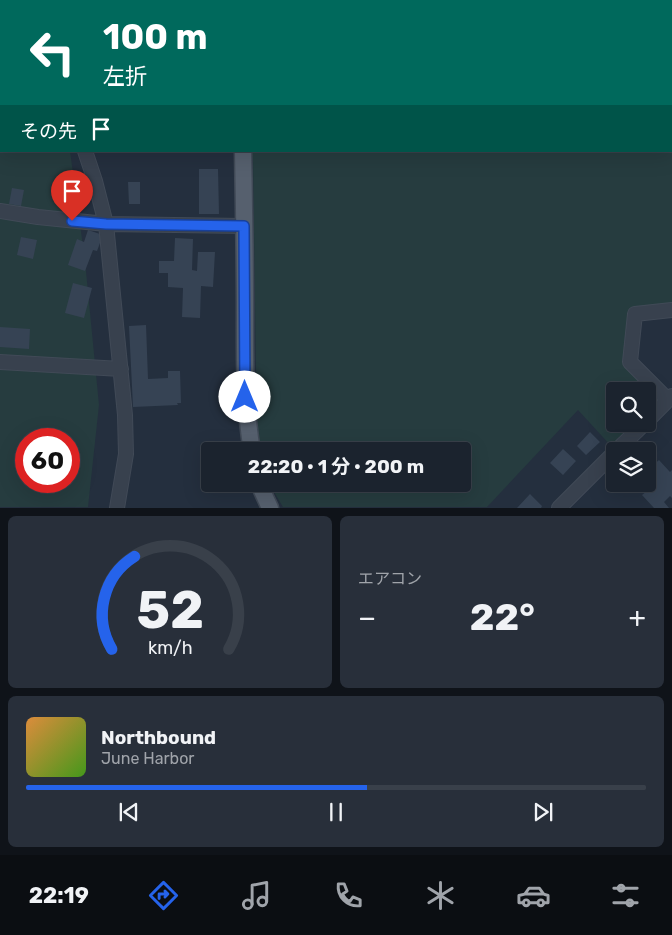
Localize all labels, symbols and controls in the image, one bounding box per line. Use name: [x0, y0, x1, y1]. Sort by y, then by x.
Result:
text: 100 m: [103, 16, 208, 58]
icon: left: [20, 20, 85, 85]
text: 左折: [103, 63, 147, 90]
icon: arrive: [87, 115, 115, 143]
text: その先: [20, 120, 77, 143]
pin: [51, 170, 93, 221]
icon: arrive: [58, 177, 86, 205]
position arrow: [218, 370, 270, 422]
map controls: [606, 382, 656, 492]
button: search: [606, 382, 656, 432]
speed limit sign: 60: [15, 428, 80, 493]
button: layers: [606, 442, 656, 492]
text: 22:20 · 1 分 · 200 m: [248, 455, 424, 478]
text: エアコン: [358, 569, 422, 588]
text: 52: [136, 579, 204, 641]
text: 22°: [470, 594, 535, 640]
text: −: [358, 601, 376, 634]
text: +: [629, 601, 646, 634]
text: km/h: [148, 637, 192, 658]
text: Northbound: [101, 726, 216, 749]
text: June Harbor: [101, 749, 194, 768]
icon: previous: [115, 798, 143, 826]
icon: pause: [322, 798, 350, 826]
icon: next: [529, 798, 557, 826]
icon: directions: [146, 878, 181, 913]
icon: music: [239, 878, 274, 913]
icon: phone: [331, 878, 366, 913]
icon: climate: [423, 878, 458, 913]
icon: car: [516, 878, 551, 913]
icon: filters: [608, 878, 643, 913]
text: 22:19: [29, 882, 89, 909]

